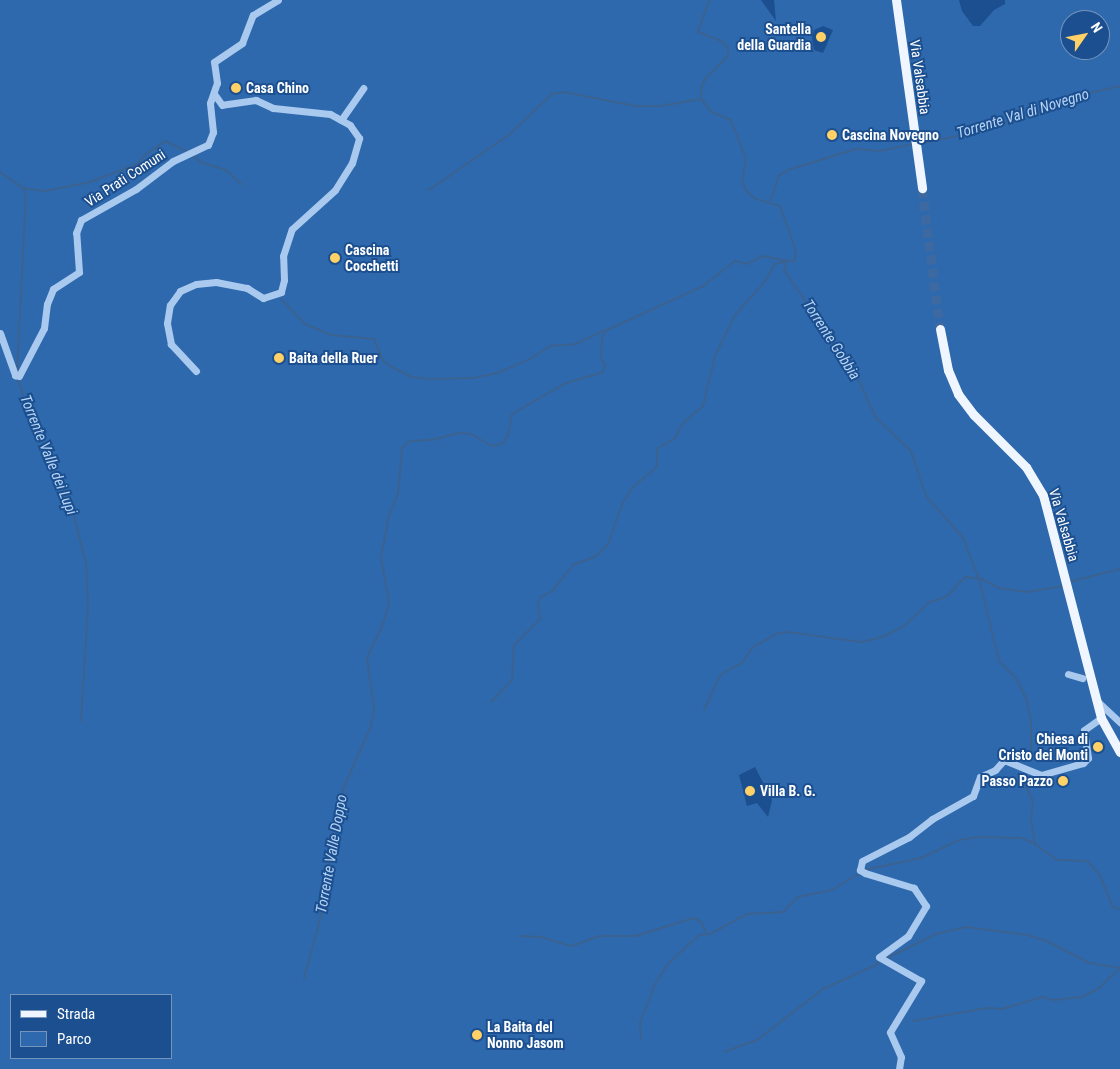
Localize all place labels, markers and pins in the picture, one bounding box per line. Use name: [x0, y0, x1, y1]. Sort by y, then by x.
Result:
place label: Santella della Guardia: [737, 21, 811, 54]
marker: Santella della Guardia: [815, 31, 827, 43]
place label: Casa Chino: [246, 80, 309, 96]
marker: Casa Chino: [230, 82, 242, 94]
place label: Cascina Novegno: [842, 127, 939, 143]
marker: Cascina Novegno: [826, 129, 838, 141]
place label: Cascina Cocchetti: [345, 242, 399, 274]
marker: Cascina Cocchetti: [329, 252, 341, 264]
place label: Baita della Ruer: [289, 350, 378, 366]
marker: Baita della Ruer: [273, 352, 285, 364]
place label: Chiesa di Cristo dei Monti: [999, 731, 1088, 764]
marker: Chiesa di Cristo dei Monti: [1092, 741, 1104, 753]
place label: Passo Pazzo: [982, 773, 1053, 789]
marker: Passo Pazzo: [1057, 775, 1069, 787]
place label: Villa B. G.: [760, 783, 816, 799]
marker: Villa B. G.: [744, 785, 756, 797]
place label: La Baita del Nonno Jasom: [487, 1019, 564, 1052]
marker: La Baita del Nonno Jasom: [471, 1029, 483, 1041]

